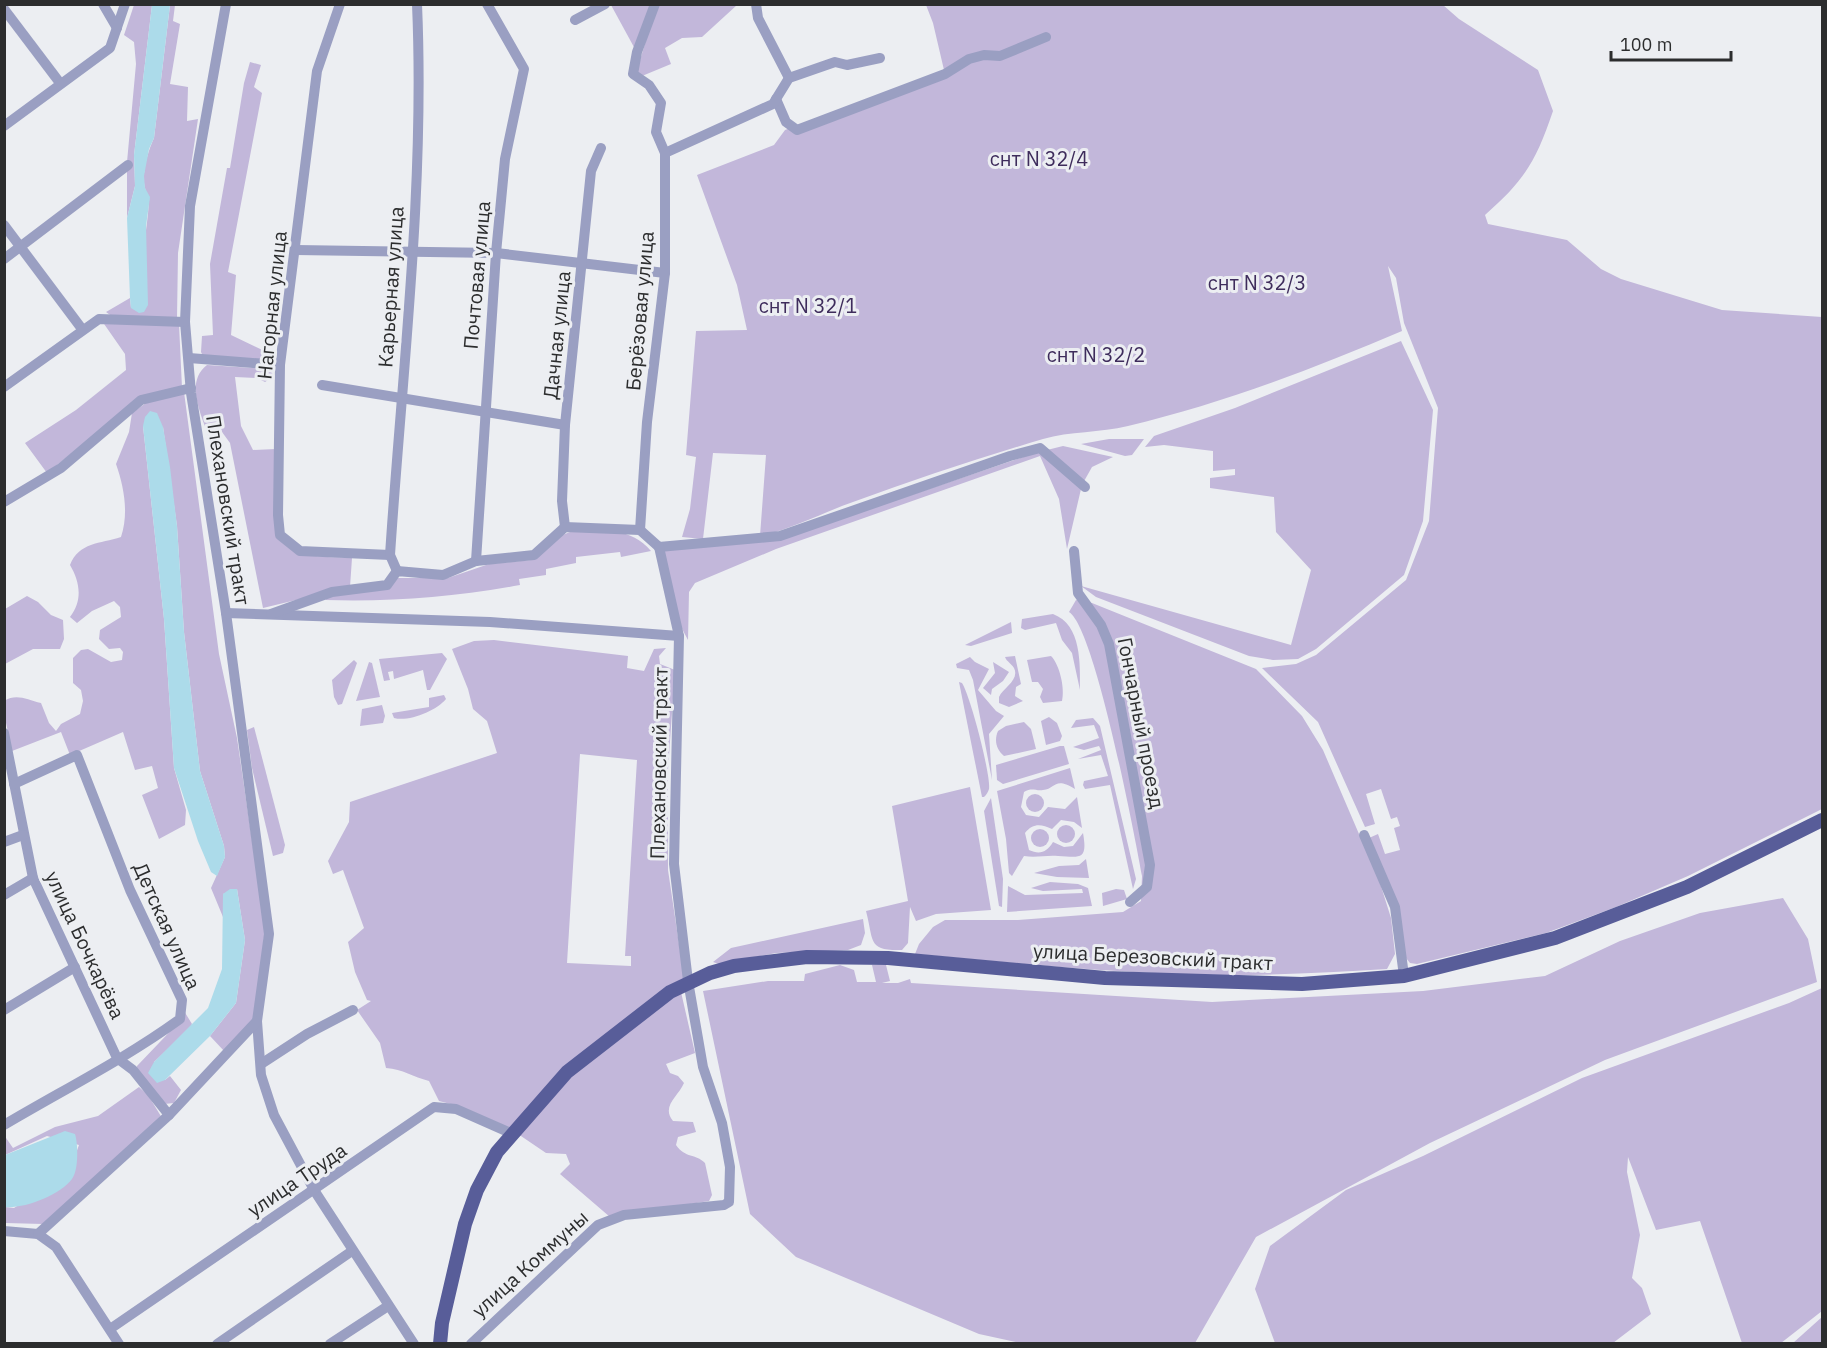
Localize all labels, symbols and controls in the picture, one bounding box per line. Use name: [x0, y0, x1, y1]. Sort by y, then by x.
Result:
scale bar: [1611, 24, 1731, 62]
text: 100 m: [1620, 33, 1672, 56]
park label: снт N 32/4: [990, 145, 1088, 172]
street label: Почтовая улица: [457, 199, 496, 350]
street label: Карьерная улица: [371, 205, 410, 369]
street label: Нагорная улица: [250, 229, 293, 381]
street label: Берёзовая улица: [619, 230, 660, 392]
street label: Дачная улица: [536, 269, 577, 400]
park label: снт N 32/3: [1208, 269, 1306, 296]
park label: снт N 32/1: [759, 292, 857, 319]
park label: снт N 32/2: [1047, 341, 1145, 368]
street label: Плехановский тракт: [200, 413, 257, 608]
street label: Гончарный проезд: [1112, 635, 1171, 811]
street label: Плехановский тракт: [643, 666, 674, 859]
street label: Детская улица: [127, 858, 208, 994]
street label: улица Бочкарёва: [39, 866, 132, 1024]
street label: улица Березовский тракт: [1032, 937, 1274, 976]
street label: улица Труда: [242, 1136, 352, 1223]
street label: улица Коммуны: [466, 1204, 594, 1323]

